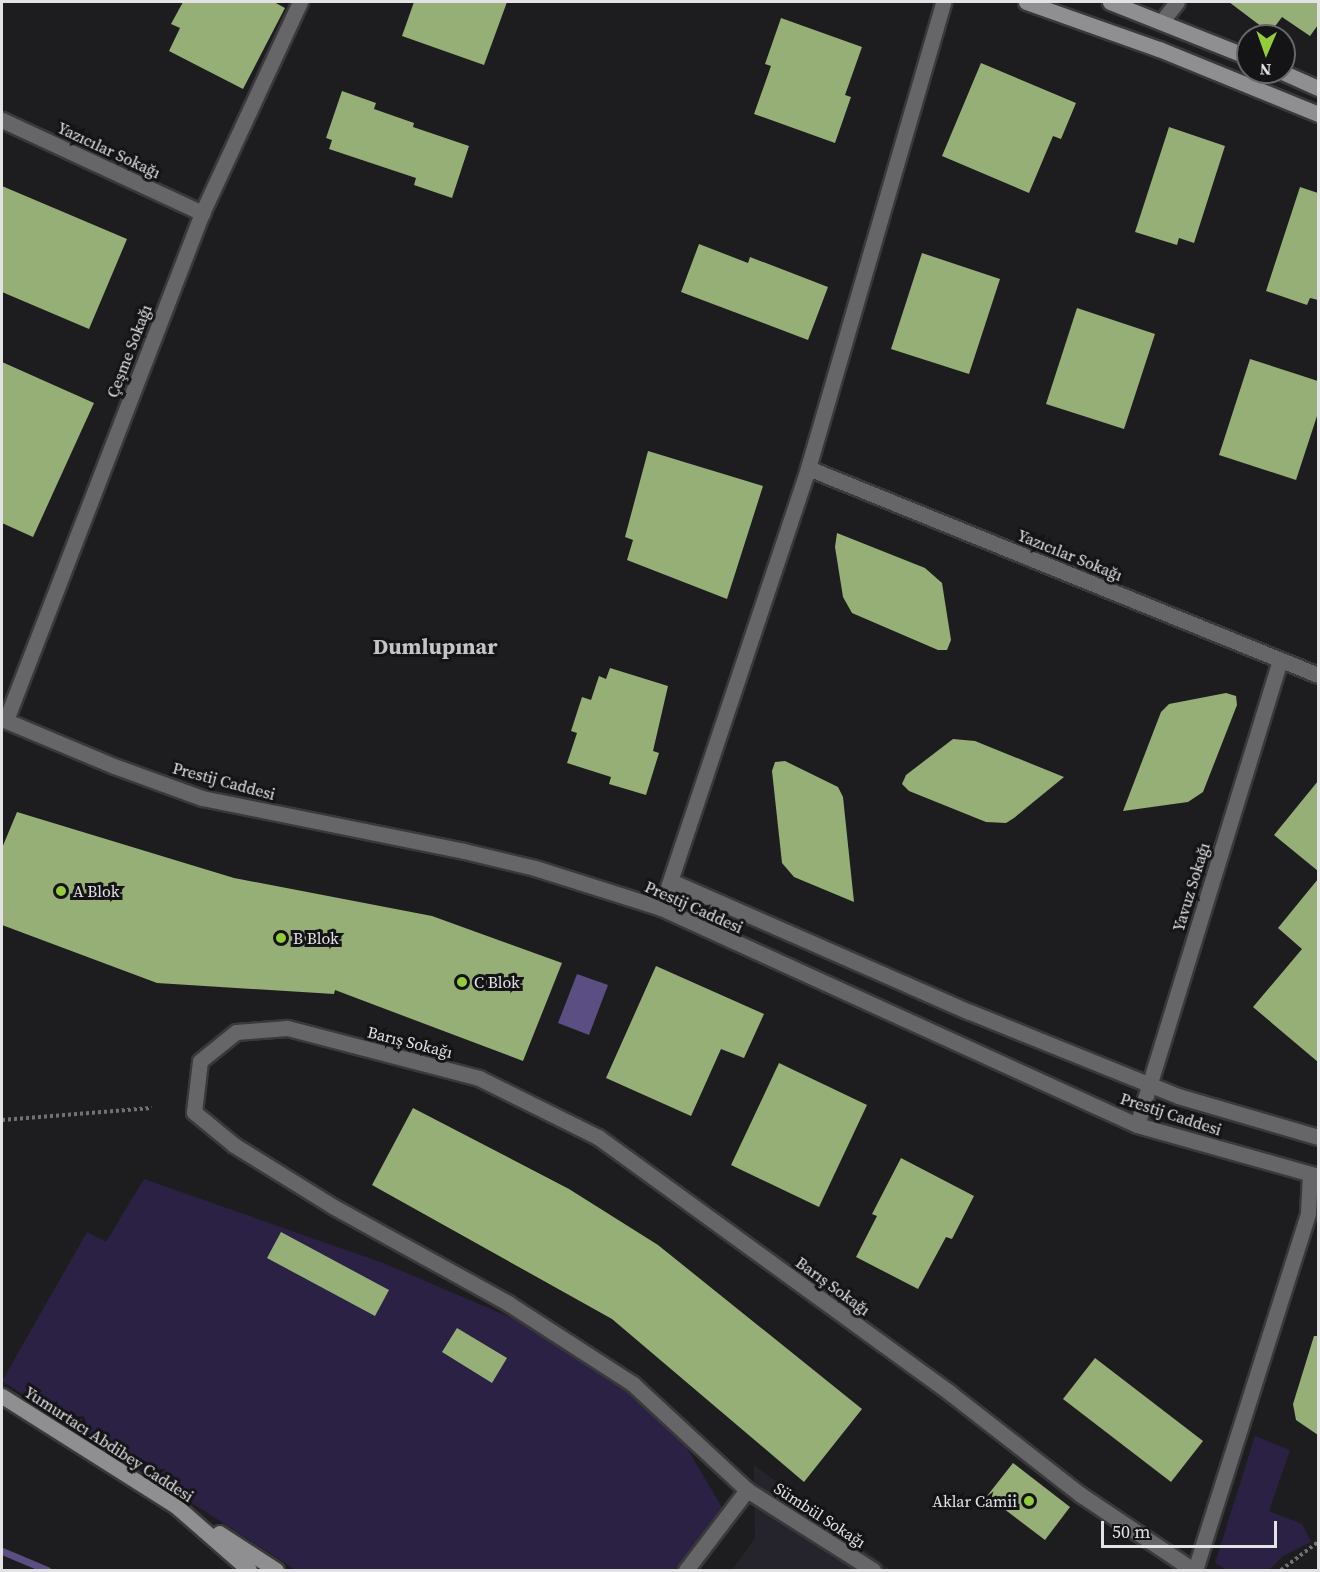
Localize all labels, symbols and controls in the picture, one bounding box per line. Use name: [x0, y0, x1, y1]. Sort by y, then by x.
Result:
north arrow: [1236, 24, 1296, 84]
text: N: [1259, 59, 1272, 81]
street label: Yazıcılar Sokağı: [54, 118, 164, 182]
street label: Çeşme Sokağı: [102, 302, 156, 400]
street label: Yazıcılar Sokağı: [1015, 525, 1125, 585]
district label: Dumlupınar: [373, 634, 497, 660]
street label: Prestij Caddesi: [171, 758, 277, 804]
street label: Yavuz Sokağı: [1168, 840, 1214, 934]
street label: Prestij Caddesi: [642, 877, 746, 937]
place label: A Blok: [73, 881, 119, 901]
marker: A Blok: [54, 884, 68, 898]
place label: B Blok: [293, 928, 339, 948]
marker: B Blok: [274, 931, 288, 945]
place label: C Blok: [474, 972, 520, 992]
marker: C Blok: [455, 975, 469, 989]
street label: Barış Sokağı: [365, 1022, 455, 1062]
street label: Prestij Caddesi: [1118, 1089, 1224, 1139]
street label: Barış Sokağı: [792, 1253, 874, 1319]
street label: Yumurtacı Abdibey Caddesi: [21, 1382, 197, 1506]
street label: Sümbül Sokağı: [771, 1478, 869, 1552]
place label: Aklar Camii: [932, 1491, 1017, 1511]
marker: Aklar Camii: [1022, 1494, 1036, 1508]
scale bar: [1104, 1509, 1280, 1547]
text: 50 m: [1112, 1519, 1150, 1544]

